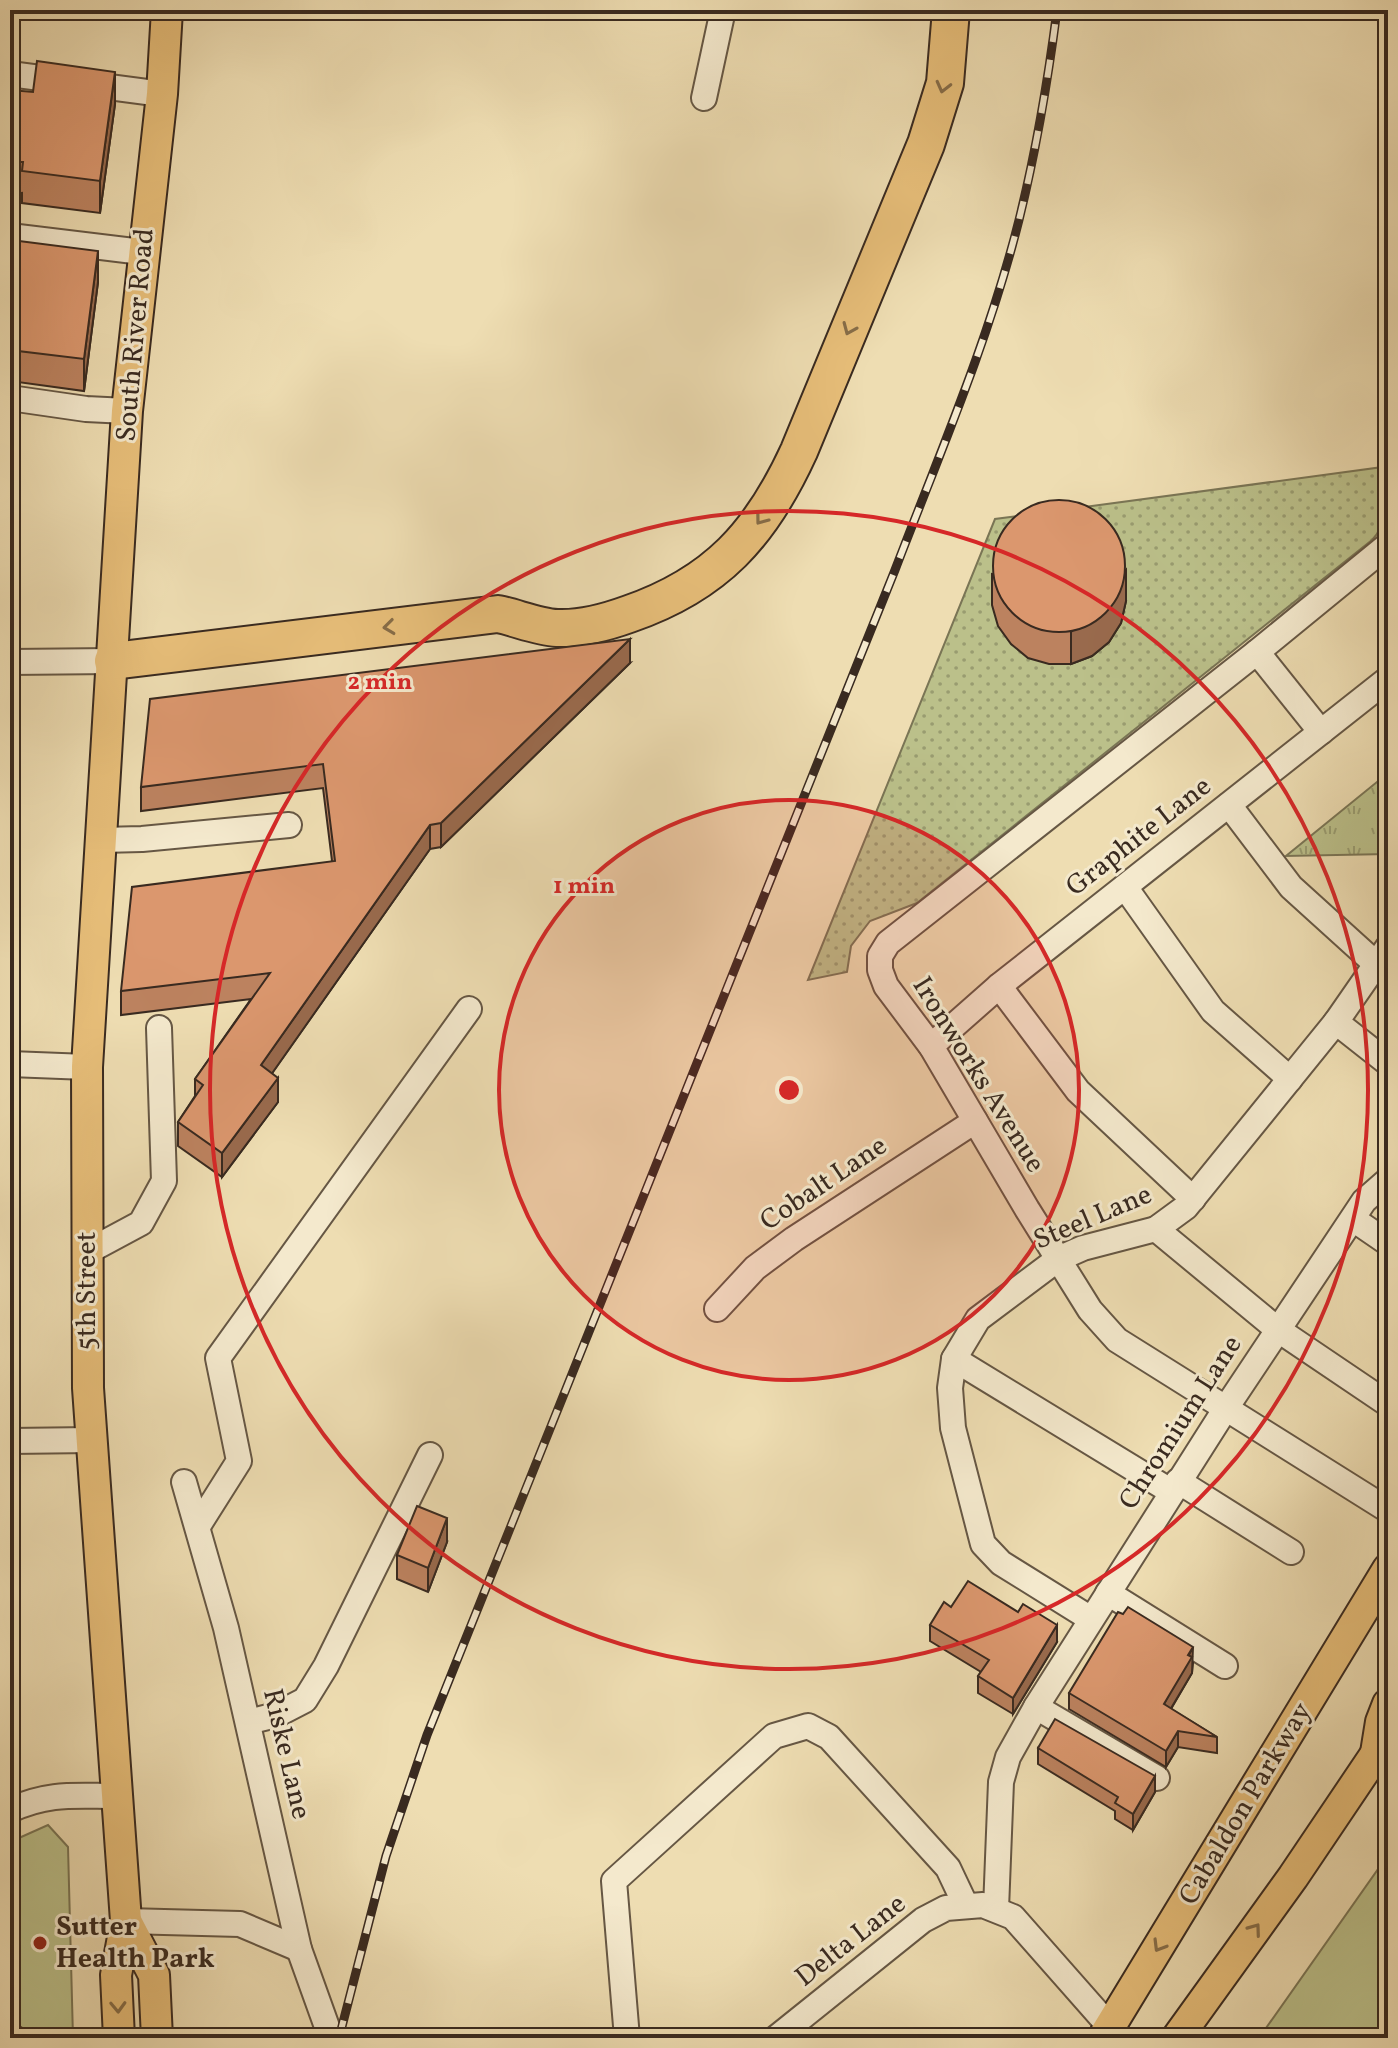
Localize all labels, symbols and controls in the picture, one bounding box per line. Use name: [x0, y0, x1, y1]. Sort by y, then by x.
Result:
one-way arrow: [935, 80, 952, 94]
street label: South River Road: [107, 227, 165, 443]
one-way arrow: [842, 321, 859, 335]
one-way arrow: [757, 511, 771, 525]
one-way arrow: [382, 618, 396, 635]
text: 2 min: [348, 666, 413, 700]
street label: Graphite Lane: [1058, 768, 1220, 906]
text: 1 min: [553, 870, 615, 904]
street label: Ironworks Avenue: [902, 969, 1054, 1181]
centre of rings: [775, 1076, 803, 1104]
street label: Cobalt Lane: [753, 1127, 895, 1241]
street label: Steel Lane: [1028, 1176, 1158, 1260]
street label: 5th Street: [68, 1232, 107, 1350]
street label: Chromium Lane: [1110, 1328, 1252, 1518]
street label: Riske Lane: [252, 1685, 320, 1823]
street label: Cabaldon Parkway: [1170, 1695, 1322, 1913]
street label: Delta Lane: [787, 1885, 915, 1997]
place label: Sutter Health Park: [56, 1908, 215, 1979]
one-way arrow: [1245, 1923, 1260, 1938]
marker: Sutter Health Park: [31, 1934, 49, 1952]
one-way arrow: [1154, 1938, 1169, 1952]
one-way arrow: [109, 2001, 126, 2014]

